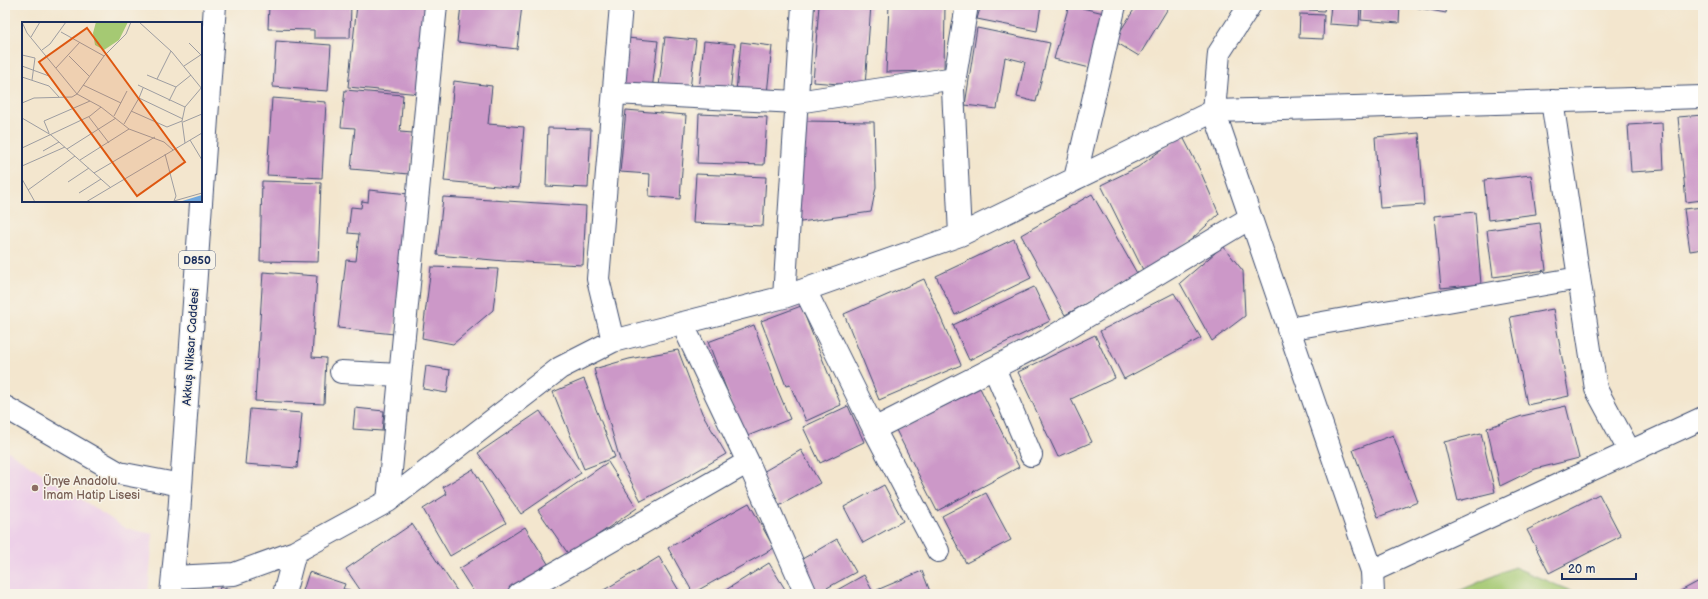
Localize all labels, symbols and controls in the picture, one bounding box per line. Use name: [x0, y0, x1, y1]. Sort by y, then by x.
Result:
inset map: [22, 22, 202, 202]
road number: D850: [179, 251, 215, 269]
street label: Akkuş Niksar Caddesi: [179, 288, 203, 406]
place label: Ünye Anadolu İmam Hatip Lisesi: [43, 473, 140, 503]
marker: Ünye Anadolu İmam Hatip Lisesi: [30, 483, 40, 493]
scale bar: [1562, 555, 1636, 581]
text: 20 m: [1568, 562, 1595, 577]

